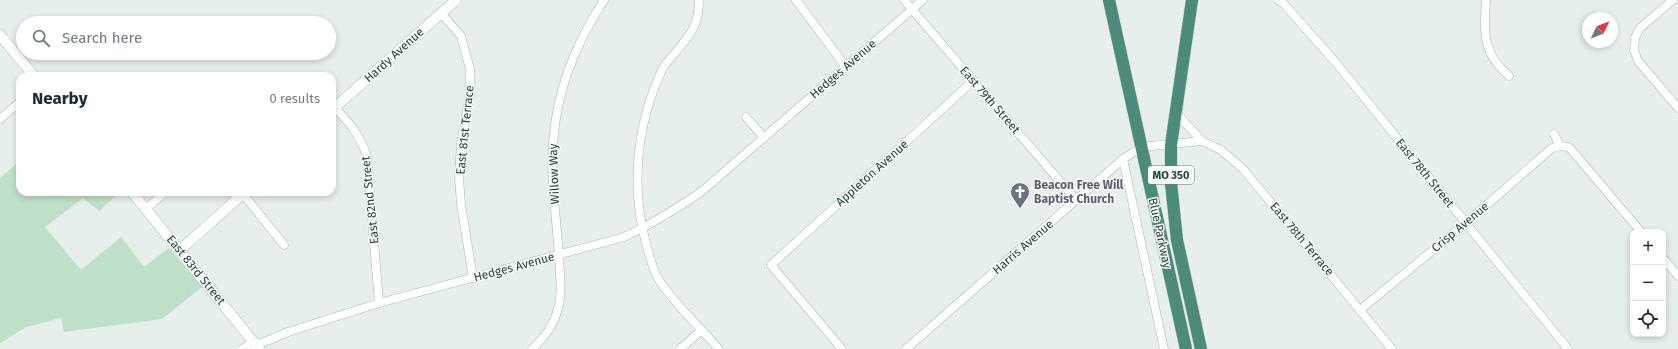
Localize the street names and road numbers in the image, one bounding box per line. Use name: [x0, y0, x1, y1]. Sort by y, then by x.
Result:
street label: Hardy Avenue: [361, 25, 427, 85]
street label: Hedges Avenue: [807, 36, 879, 102]
street label: East 79th Street: [957, 64, 1023, 137]
street label: East 81st Terrace: [453, 85, 477, 175]
street label: East 78th Street: [1393, 136, 1457, 211]
street label: Appleton Avenue: [833, 137, 911, 209]
street label: Willow Way: [546, 143, 562, 205]
street label: East 82nd Street: [358, 155, 382, 245]
road number: MO 350: [1148, 166, 1194, 184]
street label: Blue Parkway: [1146, 196, 1174, 270]
street label: East 78th Terrace: [1267, 199, 1337, 279]
street label: Crisp Avenue: [1429, 199, 1491, 255]
street label: Harris Avenue: [990, 217, 1056, 277]
street label: East 83rd Street: [164, 232, 229, 308]
street label: Hedges Avenue: [472, 249, 556, 285]

